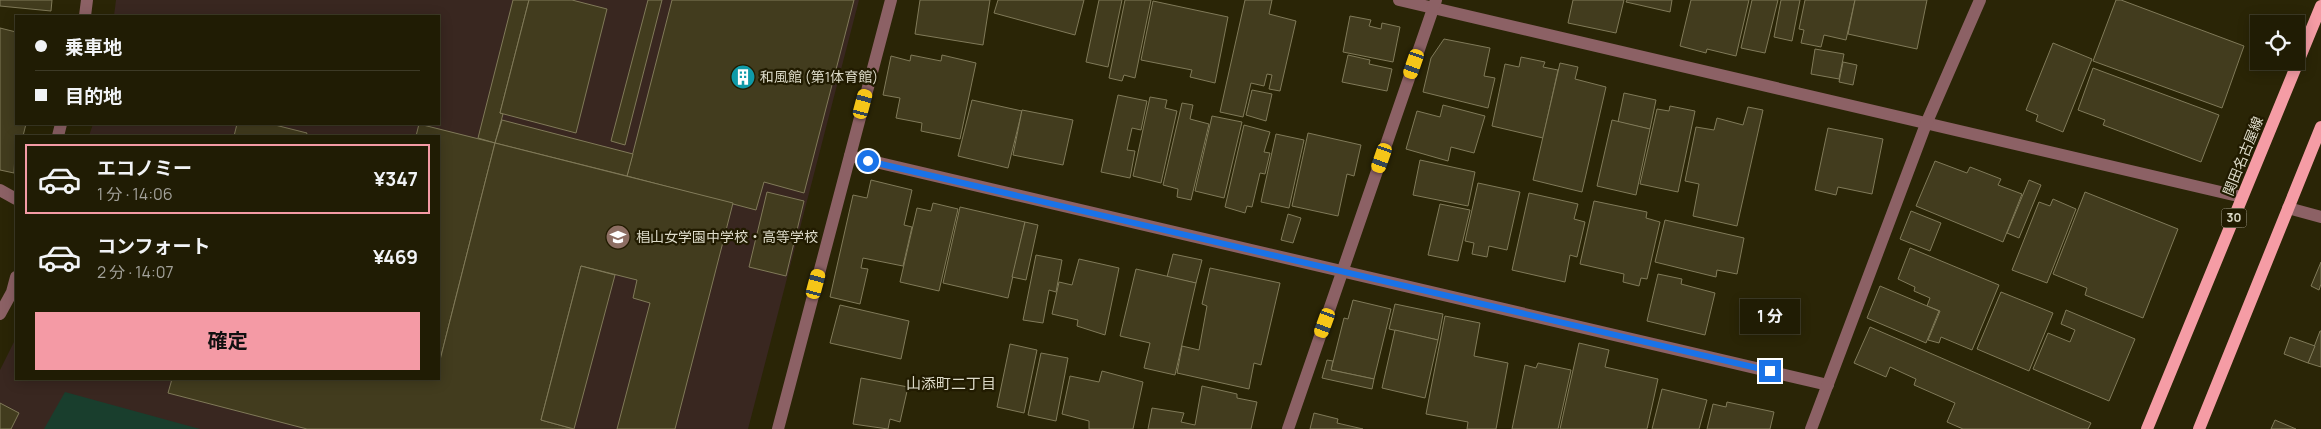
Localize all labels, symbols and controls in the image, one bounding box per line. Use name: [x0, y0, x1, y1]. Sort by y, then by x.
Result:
map controls: [2250, 15, 2305, 70]
button: locate: [2250, 15, 2305, 70]
text: 乗車地: [65, 34, 122, 60]
car: [1402, 47, 1425, 81]
building icon: 和風館 (第1体育館): [730, 64, 756, 90]
place label: 和風館 (第1体育館): [760, 67, 878, 86]
text: 目的地: [65, 83, 122, 109]
car: [851, 88, 874, 120]
street label: 関田名古屋線: [2218, 113, 2267, 198]
car: [1370, 141, 1393, 175]
route start: [857, 150, 879, 172]
text: エコノミー: [97, 155, 192, 181]
icon: car: [37, 157, 82, 202]
text: ¥347: [374, 166, 418, 192]
text: 1 分 · 14:06: [97, 183, 173, 205]
road number: 30: [2222, 208, 2246, 228]
school or university icon: 椙山女学園中学校・高等学校: [605, 224, 631, 250]
place label: 椙山女学園中学校・高等学校: [636, 227, 818, 246]
text: コンフォート: [97, 233, 210, 259]
icon: car: [37, 235, 82, 280]
text: ¥469: [373, 244, 418, 270]
text: 2 分 · 14:07: [97, 261, 174, 283]
car: [804, 268, 827, 300]
callout: 1 分: [1740, 298, 1800, 334]
text: 1 分: [1757, 305, 1783, 327]
car: [1312, 306, 1337, 340]
button: 確定: [35, 312, 420, 370]
route end: [1759, 360, 1781, 382]
district label: 山添町二丁目: [906, 373, 996, 394]

